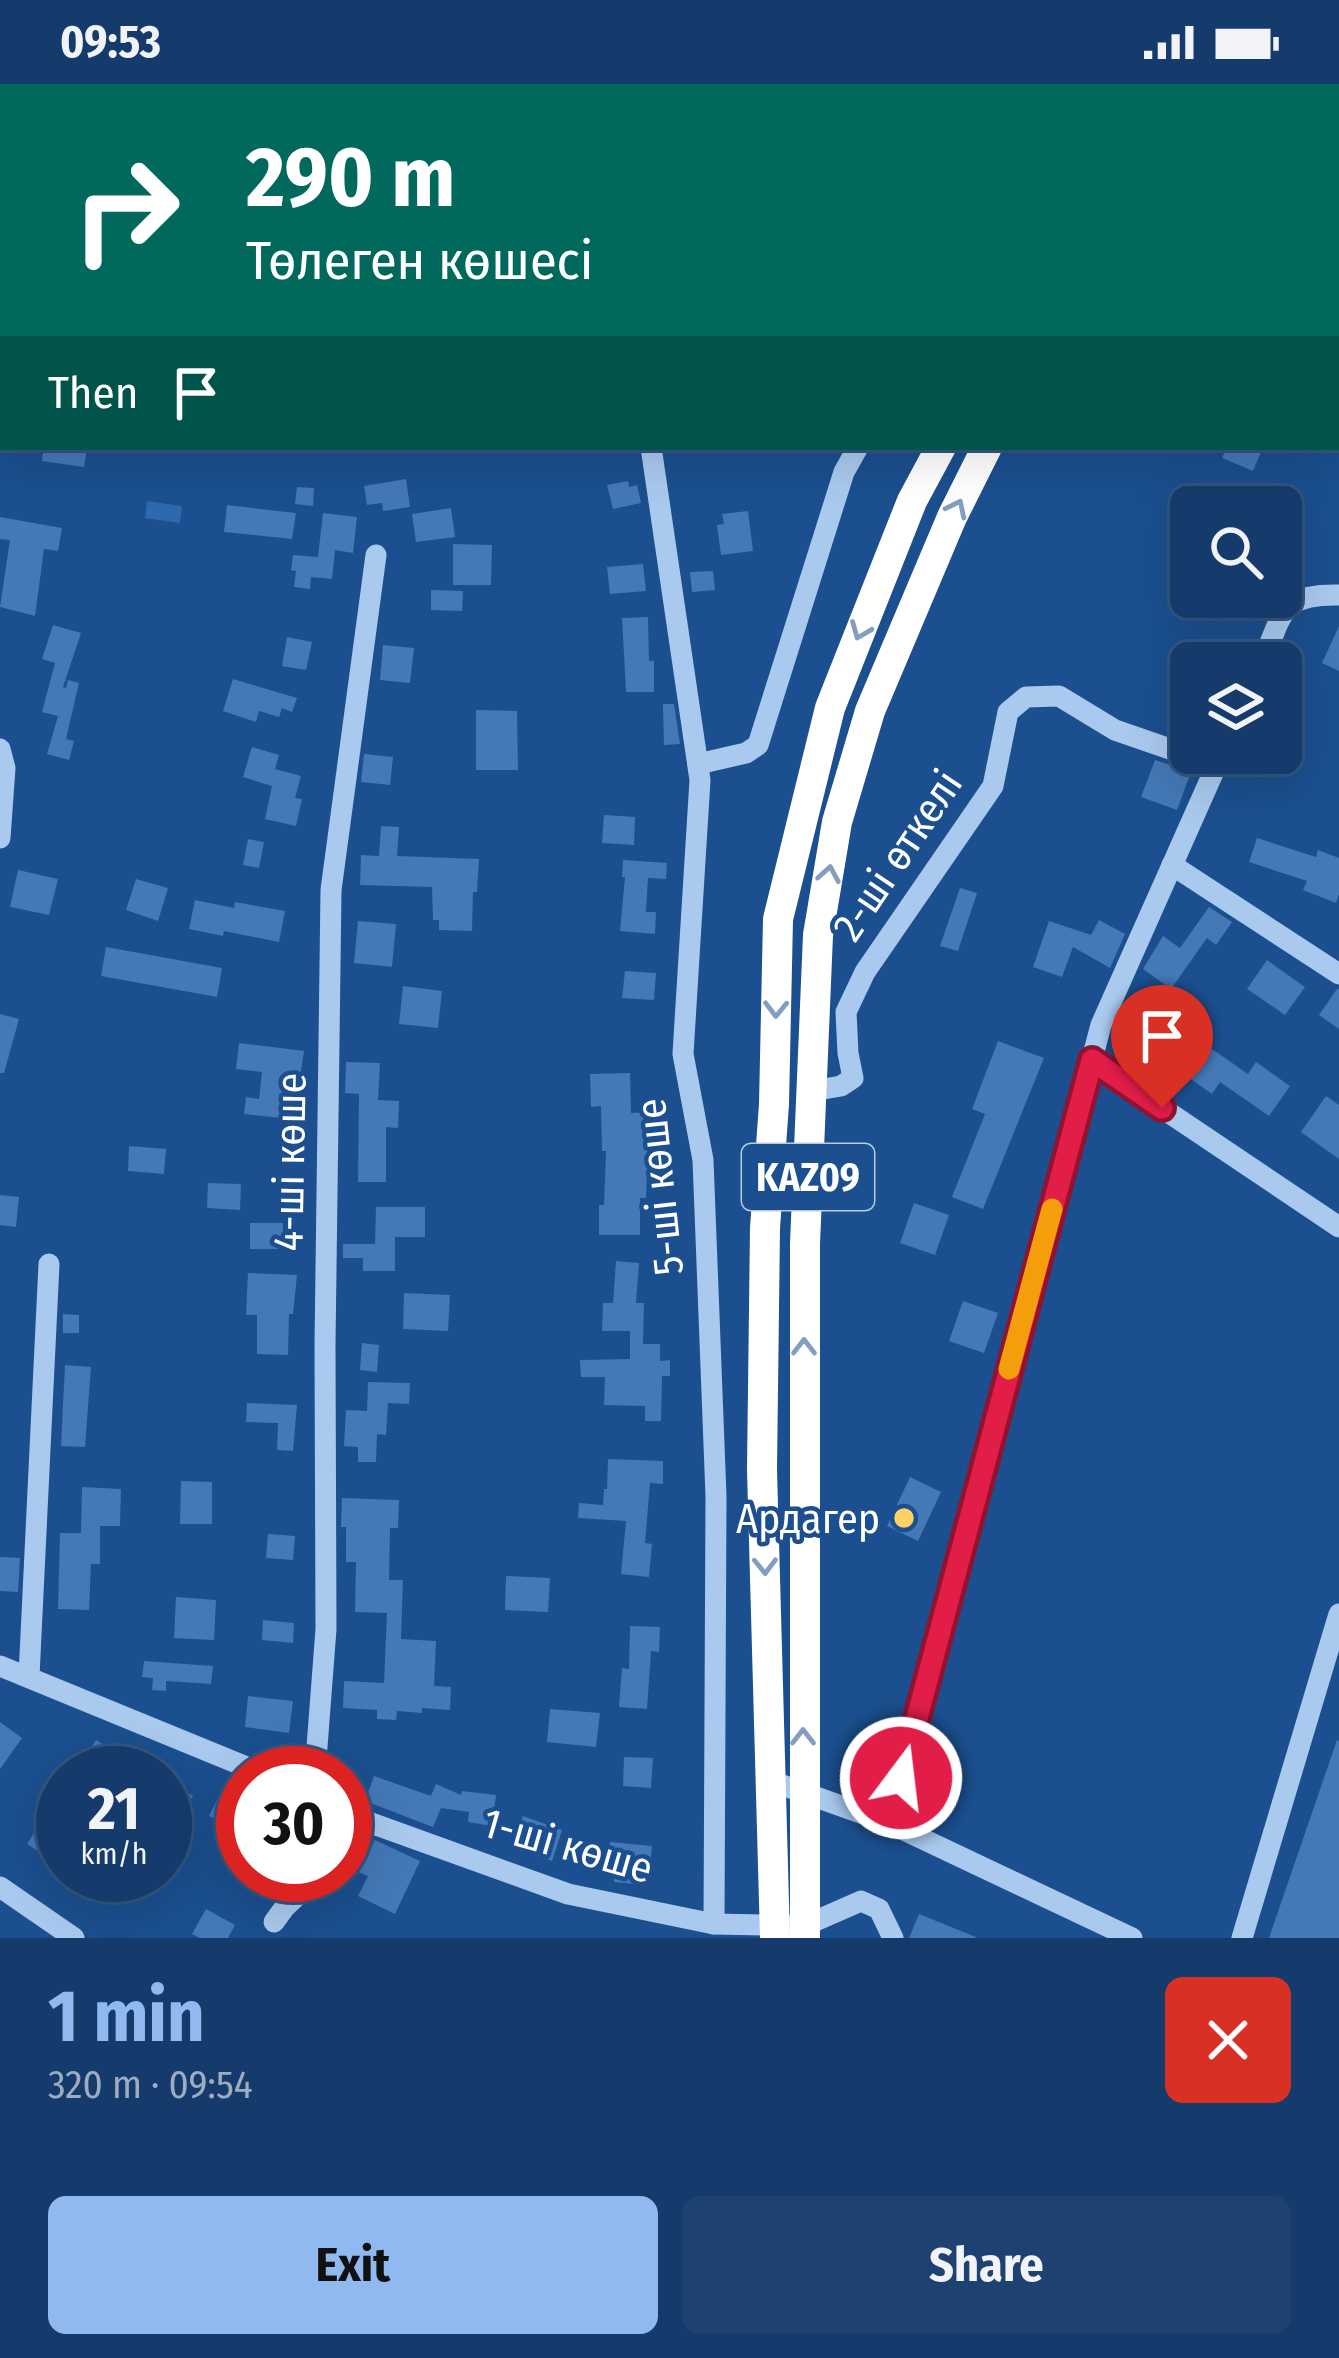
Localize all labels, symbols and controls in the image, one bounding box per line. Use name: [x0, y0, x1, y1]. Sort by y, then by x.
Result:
text: 09:53: [60, 15, 161, 69]
text: 290 m: [246, 127, 455, 228]
icon: right: [48, 132, 204, 288]
text: Төлеген көшесі: [246, 229, 593, 293]
icon: arrive: [163, 360, 229, 426]
text: Then: [48, 366, 139, 420]
map controls: [1170, 486, 1302, 774]
button: search: [1170, 486, 1302, 618]
one-way arrow: [943, 499, 967, 520]
one-way arrow: [850, 619, 875, 640]
button: layers: [1170, 642, 1302, 774]
street label: 2-ші өткелі: [823, 761, 973, 950]
one-way arrow: [815, 864, 840, 884]
pin: [1111, 985, 1213, 1108]
one-way arrow: [763, 1001, 789, 1019]
icon: arrive: [1129, 1003, 1195, 1069]
street label: 4-шi көше: [263, 1072, 317, 1252]
street label: 5-шi көше: [626, 1096, 694, 1278]
road number: KAZ09: [742, 1144, 874, 1210]
one-way arrow: [791, 1337, 817, 1355]
place label: Ардагер: [736, 1494, 880, 1544]
marker: Ардагер: [891, 1505, 917, 1531]
one-way arrow: [751, 1557, 777, 1576]
position arrow: [838, 1715, 964, 1841]
one-way arrow: [790, 1727, 816, 1745]
speed limit sign: 30: [216, 1746, 372, 1902]
text: 21: [88, 1773, 140, 1845]
street label: 1-ші көше: [477, 1798, 659, 1894]
text: km/h: [81, 1836, 147, 1872]
text: 1 min: [48, 1974, 205, 2060]
button: close: [1165, 1977, 1291, 2103]
text: 320 m · 09:54: [48, 2062, 253, 2108]
button: Exit: [48, 2196, 658, 2334]
button: Share: [682, 2196, 1291, 2334]

